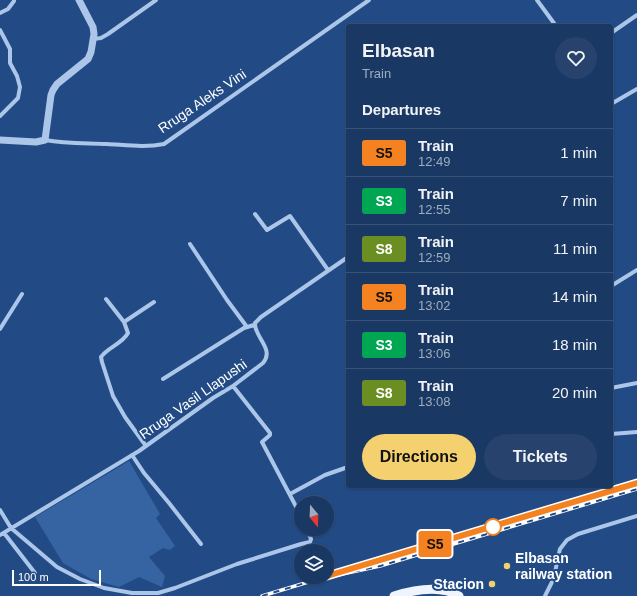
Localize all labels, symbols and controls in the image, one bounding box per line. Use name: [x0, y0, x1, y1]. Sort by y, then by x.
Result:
button: heart: [555, 37, 597, 79]
text: Elbasan: [362, 40, 435, 61]
street label: Rruga Aleks Vini: [155, 66, 249, 136]
text: Train: [362, 66, 391, 81]
text: Departures: [362, 101, 441, 118]
text: Train: [418, 137, 454, 154]
text: 1 min: [560, 144, 597, 161]
text: S5: [375, 145, 393, 161]
text: 12:49: [418, 154, 451, 169]
text: Train: [418, 185, 454, 202]
text: 7 min: [560, 192, 597, 209]
text: S3: [375, 193, 393, 209]
text: 12:55: [418, 202, 451, 217]
text: Train: [418, 233, 454, 250]
text: 11 min: [553, 240, 597, 257]
text: S8: [375, 241, 393, 257]
text: 12:59: [418, 250, 451, 265]
text: Train: [418, 281, 454, 298]
text: 14 min: [552, 288, 597, 305]
text: S5: [375, 289, 393, 305]
text: 13:02: [418, 298, 451, 313]
text: Train: [418, 329, 454, 346]
text: 18 min: [552, 336, 597, 353]
text: S3: [375, 337, 393, 353]
text: 13:06: [418, 346, 451, 361]
street label: Rruga Vasil Llapushi: [136, 356, 250, 442]
text: Train: [418, 377, 454, 394]
text: 20 min: [552, 384, 597, 401]
text: S8: [375, 385, 393, 401]
text: 13:08: [418, 394, 451, 409]
button: Directions: [362, 434, 476, 480]
button: Tickets: [484, 434, 597, 480]
north arrow: [294, 496, 334, 536]
map controls: [294, 496, 334, 584]
unlabelled marker: [484, 518, 502, 536]
line badge: S5: [417, 531, 453, 557]
text: S5: [426, 536, 444, 552]
button: layers: [294, 544, 334, 584]
place label: Elbasan railway station: [515, 550, 612, 582]
marker: Elbasan railway station: [502, 561, 512, 571]
scale bar: [12, 568, 101, 587]
text: 100 m: [18, 571, 49, 583]
place label: Stacion: [433, 576, 484, 592]
marker: Stacion: [487, 579, 497, 589]

